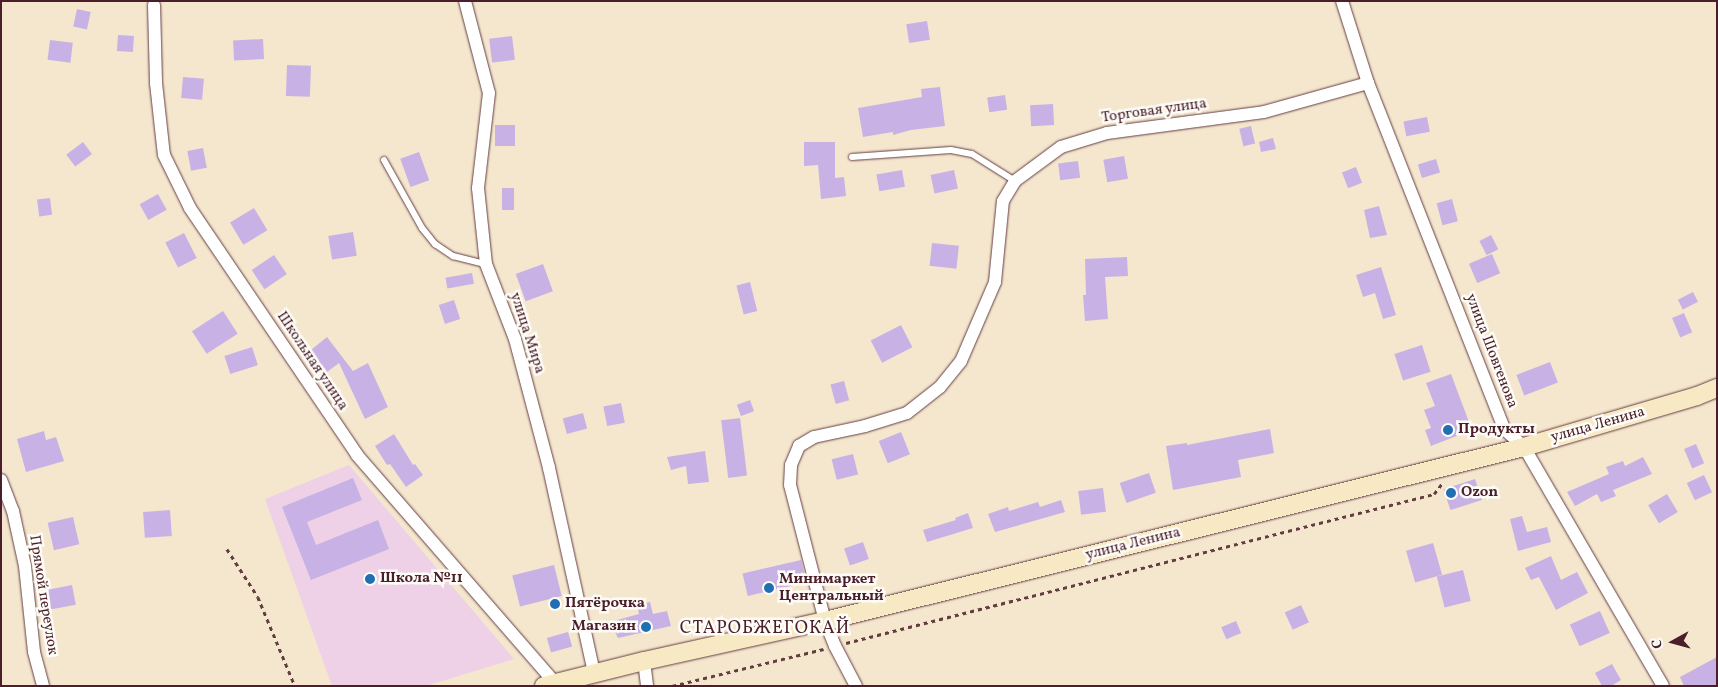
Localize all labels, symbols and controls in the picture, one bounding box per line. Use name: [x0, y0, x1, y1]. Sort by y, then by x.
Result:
street label: Торговая улица: [1100, 95, 1208, 127]
street label: улица Мира: [505, 290, 549, 376]
street label: улица Шовгенова: [1461, 291, 1521, 411]
street label: Школьная улица: [272, 308, 352, 414]
street label: улица Ленина: [1549, 403, 1647, 447]
place label: Продукты: [1458, 421, 1535, 439]
marker: Продукты: [1442, 424, 1454, 436]
place label: Ozon: [1461, 484, 1498, 502]
marker: Ozon: [1445, 487, 1457, 499]
street label: улица Ленина: [1084, 524, 1182, 564]
street label: Прямой переулок: [25, 534, 61, 656]
place label: Школа №11: [380, 570, 463, 588]
place label: Минимаркет Центральный: [779, 570, 884, 605]
marker: Школа №11: [364, 573, 376, 585]
marker: Минимаркет Центральный: [763, 582, 775, 594]
place label: Пятёрочка: [565, 595, 645, 613]
marker: Пятёрочка: [549, 598, 561, 610]
north arrow: [1648, 617, 1698, 667]
place label: Магазин: [571, 618, 636, 636]
district label: СТАРОБЖЕГОКАЙ: [678, 618, 852, 640]
marker: Магазин: [640, 621, 652, 633]
text: С: [1648, 638, 1668, 650]

